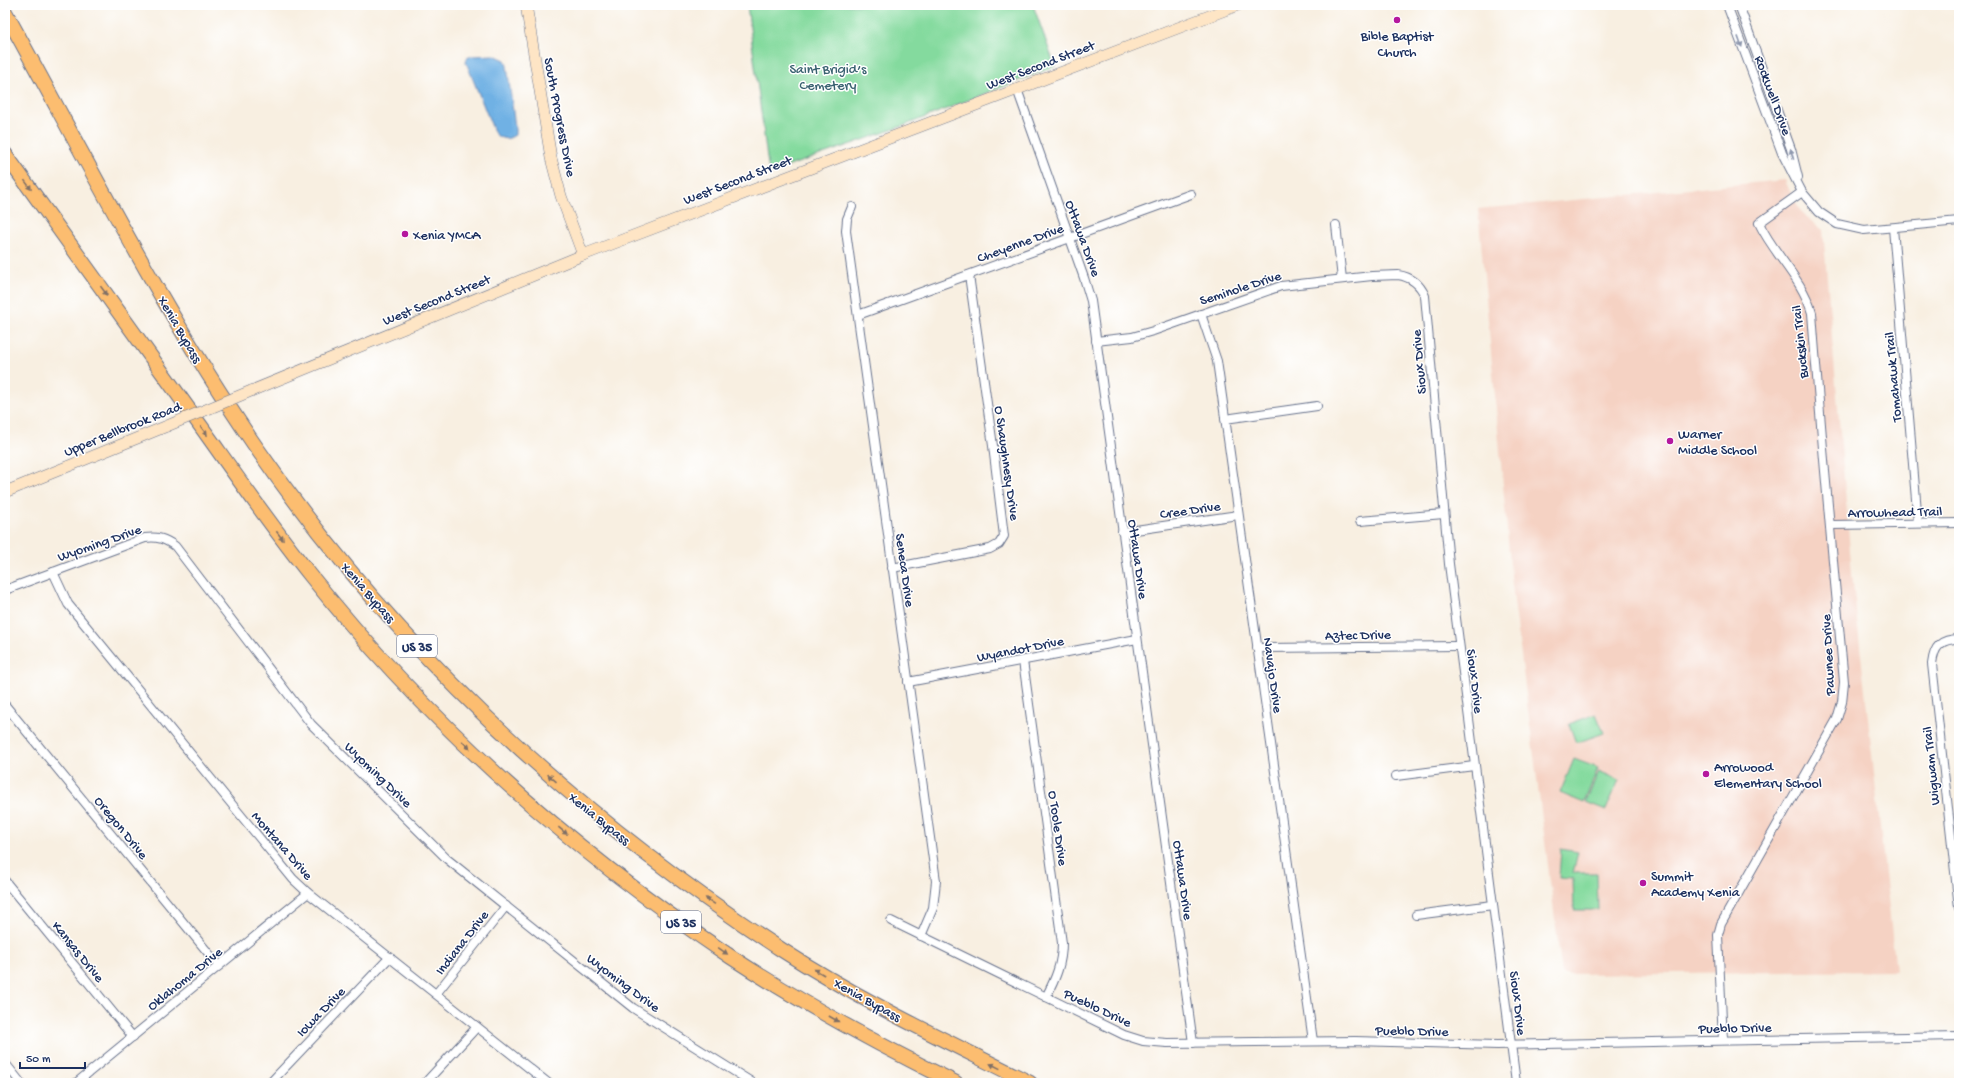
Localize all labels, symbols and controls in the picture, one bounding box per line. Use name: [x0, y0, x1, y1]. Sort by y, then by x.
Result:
marker: Bible Baptist Church: [1392, 15, 1402, 25]
place label: Bible Baptist Church: [1360, 29, 1435, 62]
one-way arrow: [1738, 36, 1744, 48]
street label: West Second Street: [984, 37, 1099, 95]
street label: Rockwell Drive: [1749, 54, 1794, 139]
street label: South Progress Drive: [539, 56, 579, 179]
park label: Saint Brigid’s Cemetery: [790, 62, 867, 95]
one-way arrow: [1789, 148, 1795, 160]
street label: West Second Street: [681, 152, 796, 210]
one-way arrow: [24, 180, 32, 191]
street label: Ottawa Drive: [1060, 198, 1104, 280]
street label: Cheyenne Drive: [975, 221, 1067, 268]
place label: Xenia YMCA: [412, 228, 481, 245]
marker: Xenia YMCA: [400, 229, 410, 239]
street label: Seminole Drive: [1198, 268, 1284, 311]
street label: West Second Street: [381, 271, 494, 331]
one-way arrow: [99, 286, 107, 296]
street label: Xenia Bypass: [152, 293, 205, 367]
street label: Buckskin Trail: [1789, 304, 1814, 380]
street label: Sioux Drive: [1409, 328, 1432, 395]
street label: Tomahawk Trail: [1882, 331, 1907, 423]
street label: Upper Bellbrook Road: [62, 398, 186, 462]
street label: O Shaughnesy Drive: [989, 405, 1022, 522]
one-way arrow: [200, 425, 208, 436]
place label: Warner Middle School: [1678, 427, 1757, 460]
marker: Warner Middle School: [1665, 436, 1675, 446]
street label: Cree Drive: [1159, 499, 1222, 524]
street label: Arrowhead Trail: [1848, 504, 1942, 523]
street label: Ottawa Drive: [1123, 519, 1151, 601]
street label: Wyoming Drive: [56, 522, 145, 567]
one-way arrow: [276, 530, 284, 541]
street label: Seneca Drive: [890, 533, 917, 609]
street label: Xenia Bypass: [336, 559, 399, 628]
street label: Pawnee Drive: [1819, 613, 1840, 697]
street label: Aztec Drive: [1325, 627, 1392, 646]
street label: Wyandot Drive: [976, 634, 1066, 667]
road number: US 35: [397, 635, 437, 657]
street label: Navajo Drive: [1258, 637, 1285, 715]
street label: Sioux Drive: [1461, 648, 1486, 715]
street label: Wigwam Trail: [1920, 726, 1945, 806]
street label: Wyoming Drive: [340, 739, 415, 813]
one-way arrow: [461, 740, 471, 749]
place label: Arrowood Elementary School: [1714, 760, 1822, 793]
marker: Arrowood Elementary School: [1701, 769, 1711, 779]
one-way arrow: [547, 774, 557, 783]
street label: Xenia Bypass: [563, 789, 633, 851]
street label: O Toole Drive: [1043, 790, 1070, 868]
street label: Oregon Drive: [89, 794, 151, 864]
street label: Montana Drive: [247, 809, 316, 885]
one-way arrow: [557, 827, 568, 836]
street label: Ottawa Drive: [1168, 840, 1196, 922]
place label: Summit Academy Xenia: [1651, 869, 1741, 902]
marker: Summit Academy Xenia: [1638, 878, 1648, 888]
one-way arrow: [705, 897, 715, 905]
street label: Indiana Drive: [432, 907, 494, 979]
road number: US 35: [661, 911, 701, 933]
street label: Kansas Drive: [47, 918, 107, 987]
street label: Oklahoma Drive: [145, 944, 227, 1015]
one-way arrow: [718, 947, 728, 955]
street label: Wyoming Drive: [582, 951, 663, 1018]
one-way arrow: [813, 968, 825, 975]
street label: Sioux Drive: [1504, 970, 1529, 1037]
street label: Xenia Bypass: [829, 975, 904, 1027]
street label: Iowa Drive: [294, 984, 350, 1041]
street label: Pueblo Drive: [1059, 986, 1134, 1033]
one-way arrow: [828, 1015, 840, 1022]
street label: Pueblo Drive: [1697, 1020, 1773, 1039]
street label: Pueblo Drive: [1374, 1023, 1449, 1042]
scale bar: [20, 1044, 85, 1070]
text: 50 m: [26, 1053, 51, 1067]
one-way arrow: [990, 1062, 1001, 1069]

